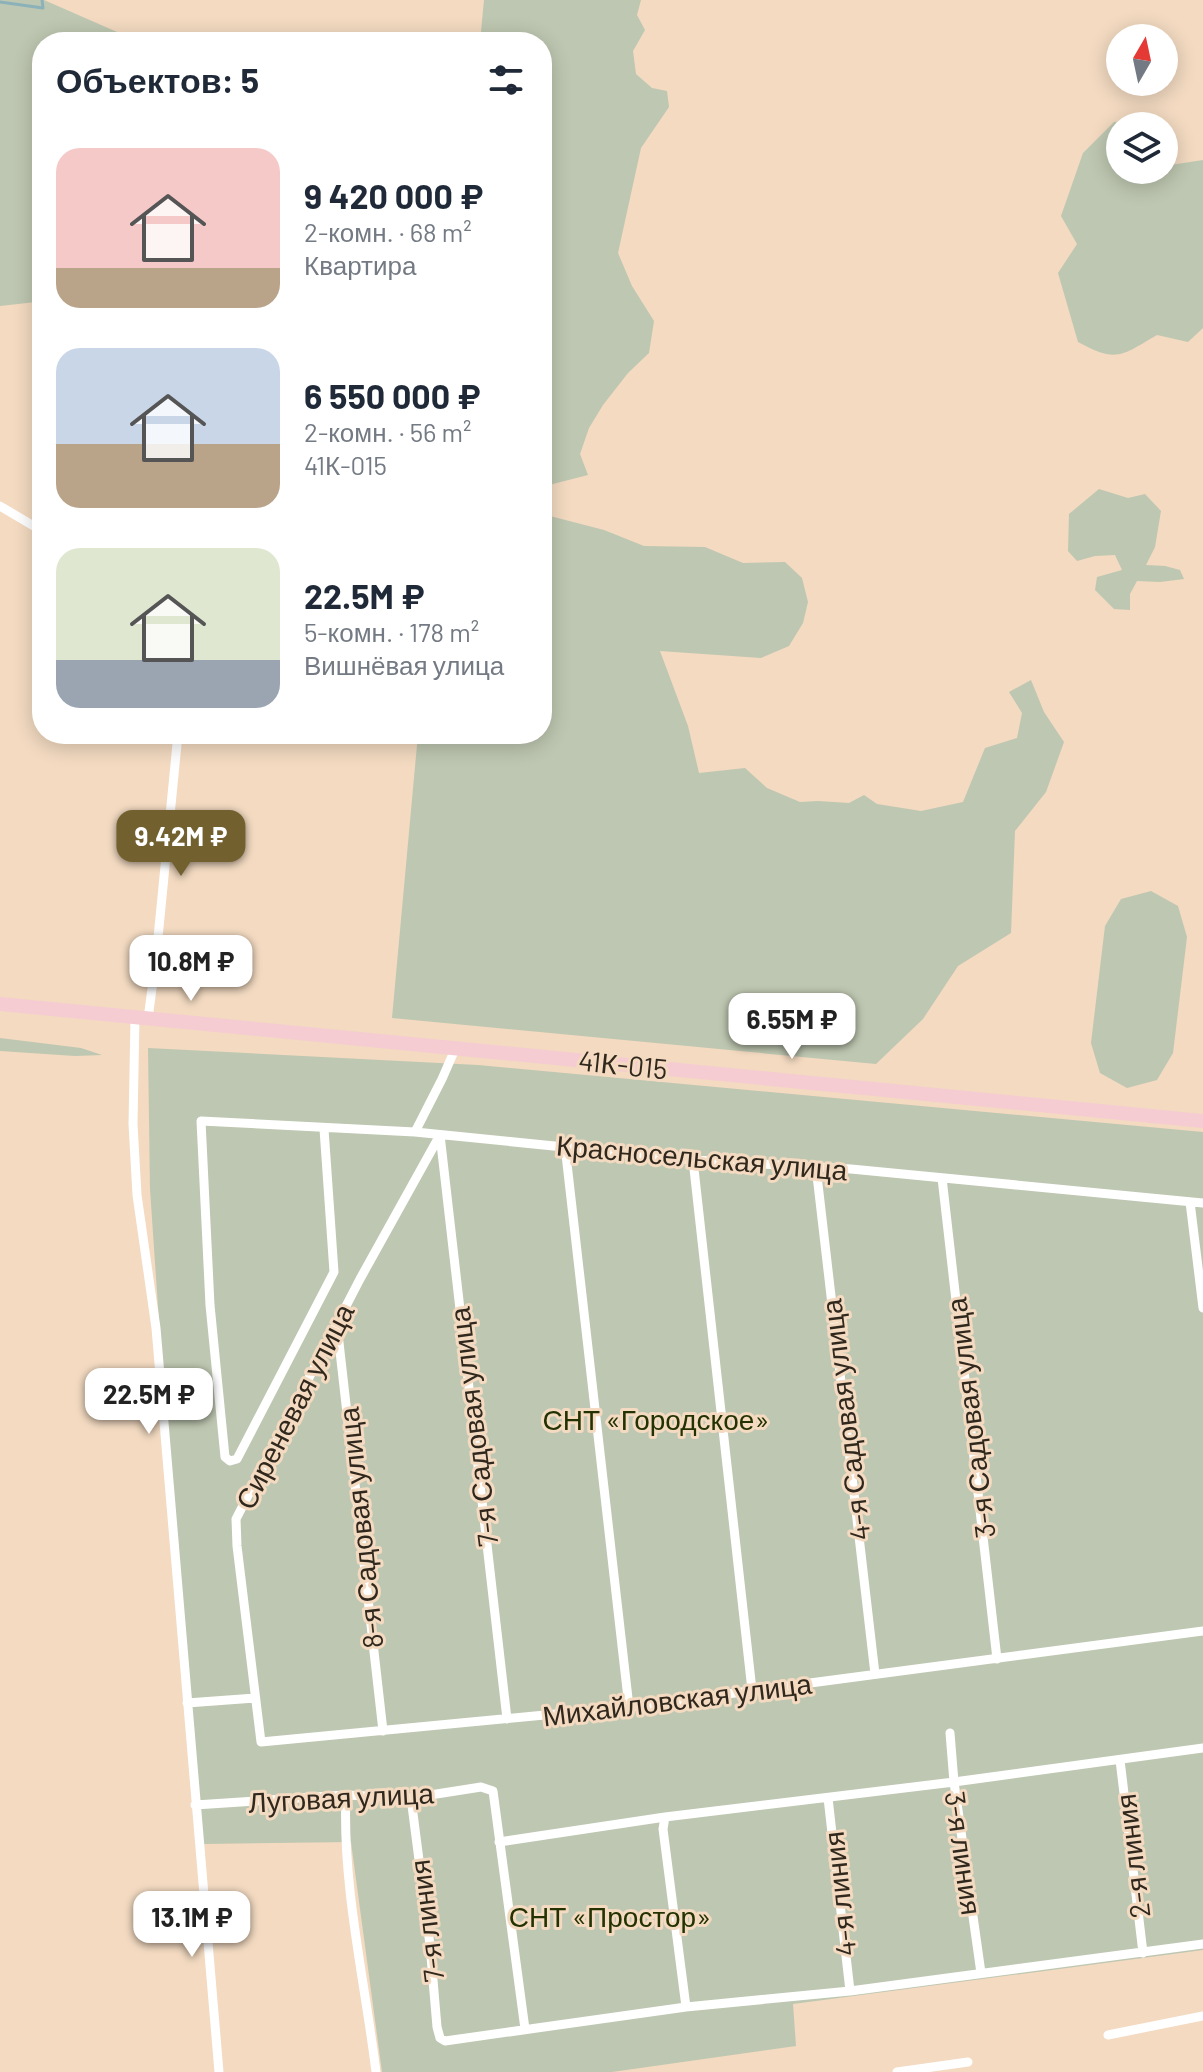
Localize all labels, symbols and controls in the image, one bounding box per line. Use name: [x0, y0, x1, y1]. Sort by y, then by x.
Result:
north arrow: [1106, 24, 1178, 96]
map controls: [1106, 24, 1178, 184]
icon: filters: [484, 58, 528, 102]
text: Объектов: 5: [56, 59, 259, 100]
button: layers: [1106, 112, 1178, 184]
text: 9 420 000 ₽: [304, 175, 483, 216]
icon: home: [120, 180, 216, 276]
text: 2-комн. · 68 m²: [304, 216, 472, 247]
text: Квартира: [304, 249, 416, 280]
text: 6 550 000 ₽: [304, 375, 481, 416]
icon: home: [120, 380, 216, 476]
text: 2-комн. · 56 m²: [304, 416, 472, 447]
text: 41К-015: [304, 449, 387, 480]
text: 22.5M ₽: [304, 575, 425, 616]
icon: home: [120, 580, 216, 676]
text: 5-комн. · 178 m²: [304, 616, 479, 647]
text: Вишнёвая улица: [304, 649, 504, 680]
pin: 9.42M ₽: [107, 810, 255, 878]
text: 9.42M ₽: [134, 820, 228, 851]
pin: 10.8M ₽: [117, 935, 265, 1003]
text: 10.8M ₽: [147, 945, 235, 976]
pin: 6.55M ₽: [718, 993, 866, 1061]
text: 6.55M ₽: [746, 1003, 838, 1034]
street label: 41К-015: [577, 1042, 669, 1086]
street label: Красносельская улица: [555, 1127, 849, 1187]
street label: 3-я Садовая улица: [938, 1295, 1002, 1540]
street label: Сиреневая улица: [228, 1297, 361, 1514]
street label: 4-я Садовая улица: [813, 1297, 877, 1543]
street label: 7-я Садовая улица: [441, 1305, 505, 1549]
pin: 22.5M ₽: [75, 1368, 223, 1436]
text: 22.5M ₽: [103, 1378, 195, 1409]
park label: СНТ «Городское»: [543, 1402, 769, 1436]
street label: 8-я Садовая улица: [330, 1405, 390, 1650]
street label: Михайловская улица: [541, 1666, 814, 1732]
street label: Луговая улица: [247, 1775, 435, 1819]
street label: 3-я линия: [939, 1789, 989, 1917]
street label: 2-я линия: [1108, 1792, 1156, 1920]
street label: 4-я линия: [816, 1830, 862, 1958]
street label: 7-я линия: [402, 1858, 450, 1984]
pin: 13.1M ₽: [118, 1891, 266, 1959]
park label: СНТ «Простор»: [509, 1899, 711, 1933]
text: 13.1M ₽: [151, 1901, 233, 1932]

